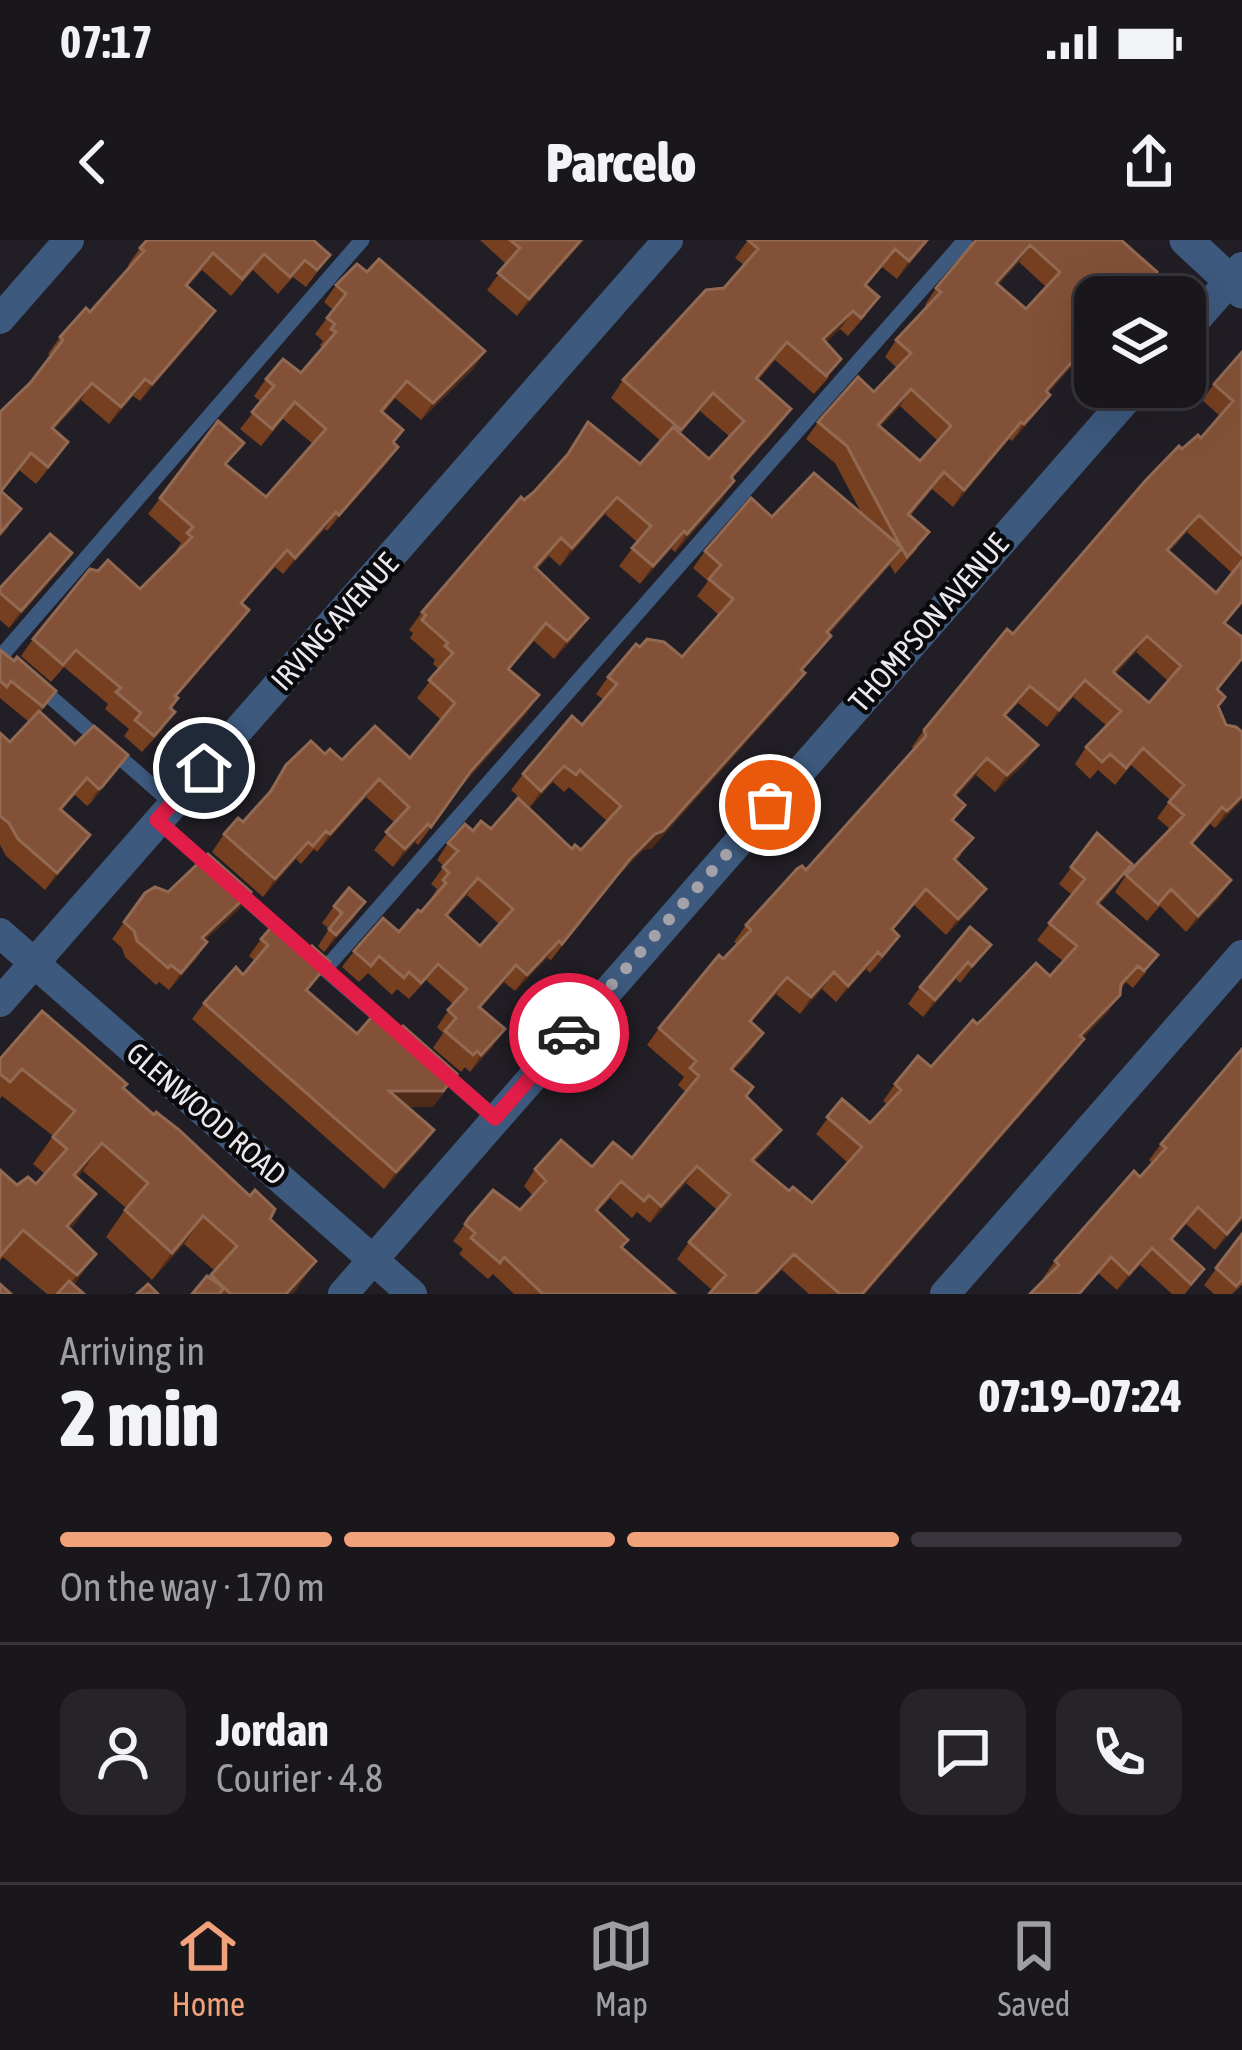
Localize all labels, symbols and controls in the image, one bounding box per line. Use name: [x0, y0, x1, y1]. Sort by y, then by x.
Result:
text: 07:17: [60, 16, 153, 68]
icon: back: [60, 129, 126, 195]
icon: share: [1116, 129, 1182, 195]
text: Parcelo: [546, 132, 696, 193]
map controls: [1074, 276, 1206, 408]
button: layers: [1074, 276, 1206, 408]
street label: THOMPSON AVENUE: [842, 526, 1015, 718]
street label: IRVING AVENUE: [264, 546, 405, 697]
pin: [153, 717, 255, 819]
icon: home: [171, 735, 237, 801]
pin: [719, 754, 821, 856]
icon: bag: [737, 772, 803, 838]
courier: [509, 973, 629, 1093]
icon: car: [536, 1000, 602, 1066]
street label: GLENWOOD ROAD: [120, 1035, 293, 1191]
text: Arriving in: [60, 1329, 205, 1373]
text: 07:19–07:24: [979, 1370, 1182, 1422]
text: 2 min: [60, 1373, 219, 1463]
text: On the way · 170 m: [60, 1565, 325, 1609]
button: person: [60, 1689, 186, 1815]
button: chat: [900, 1689, 1026, 1815]
button: phone: [1056, 1689, 1182, 1815]
text: Jordan: [216, 1704, 329, 1756]
text: Courier · 4.8: [216, 1756, 383, 1800]
tab: Home: [172, 1913, 245, 2023]
tab: Map: [588, 1913, 654, 2023]
tab: Saved: [997, 1913, 1070, 2023]

